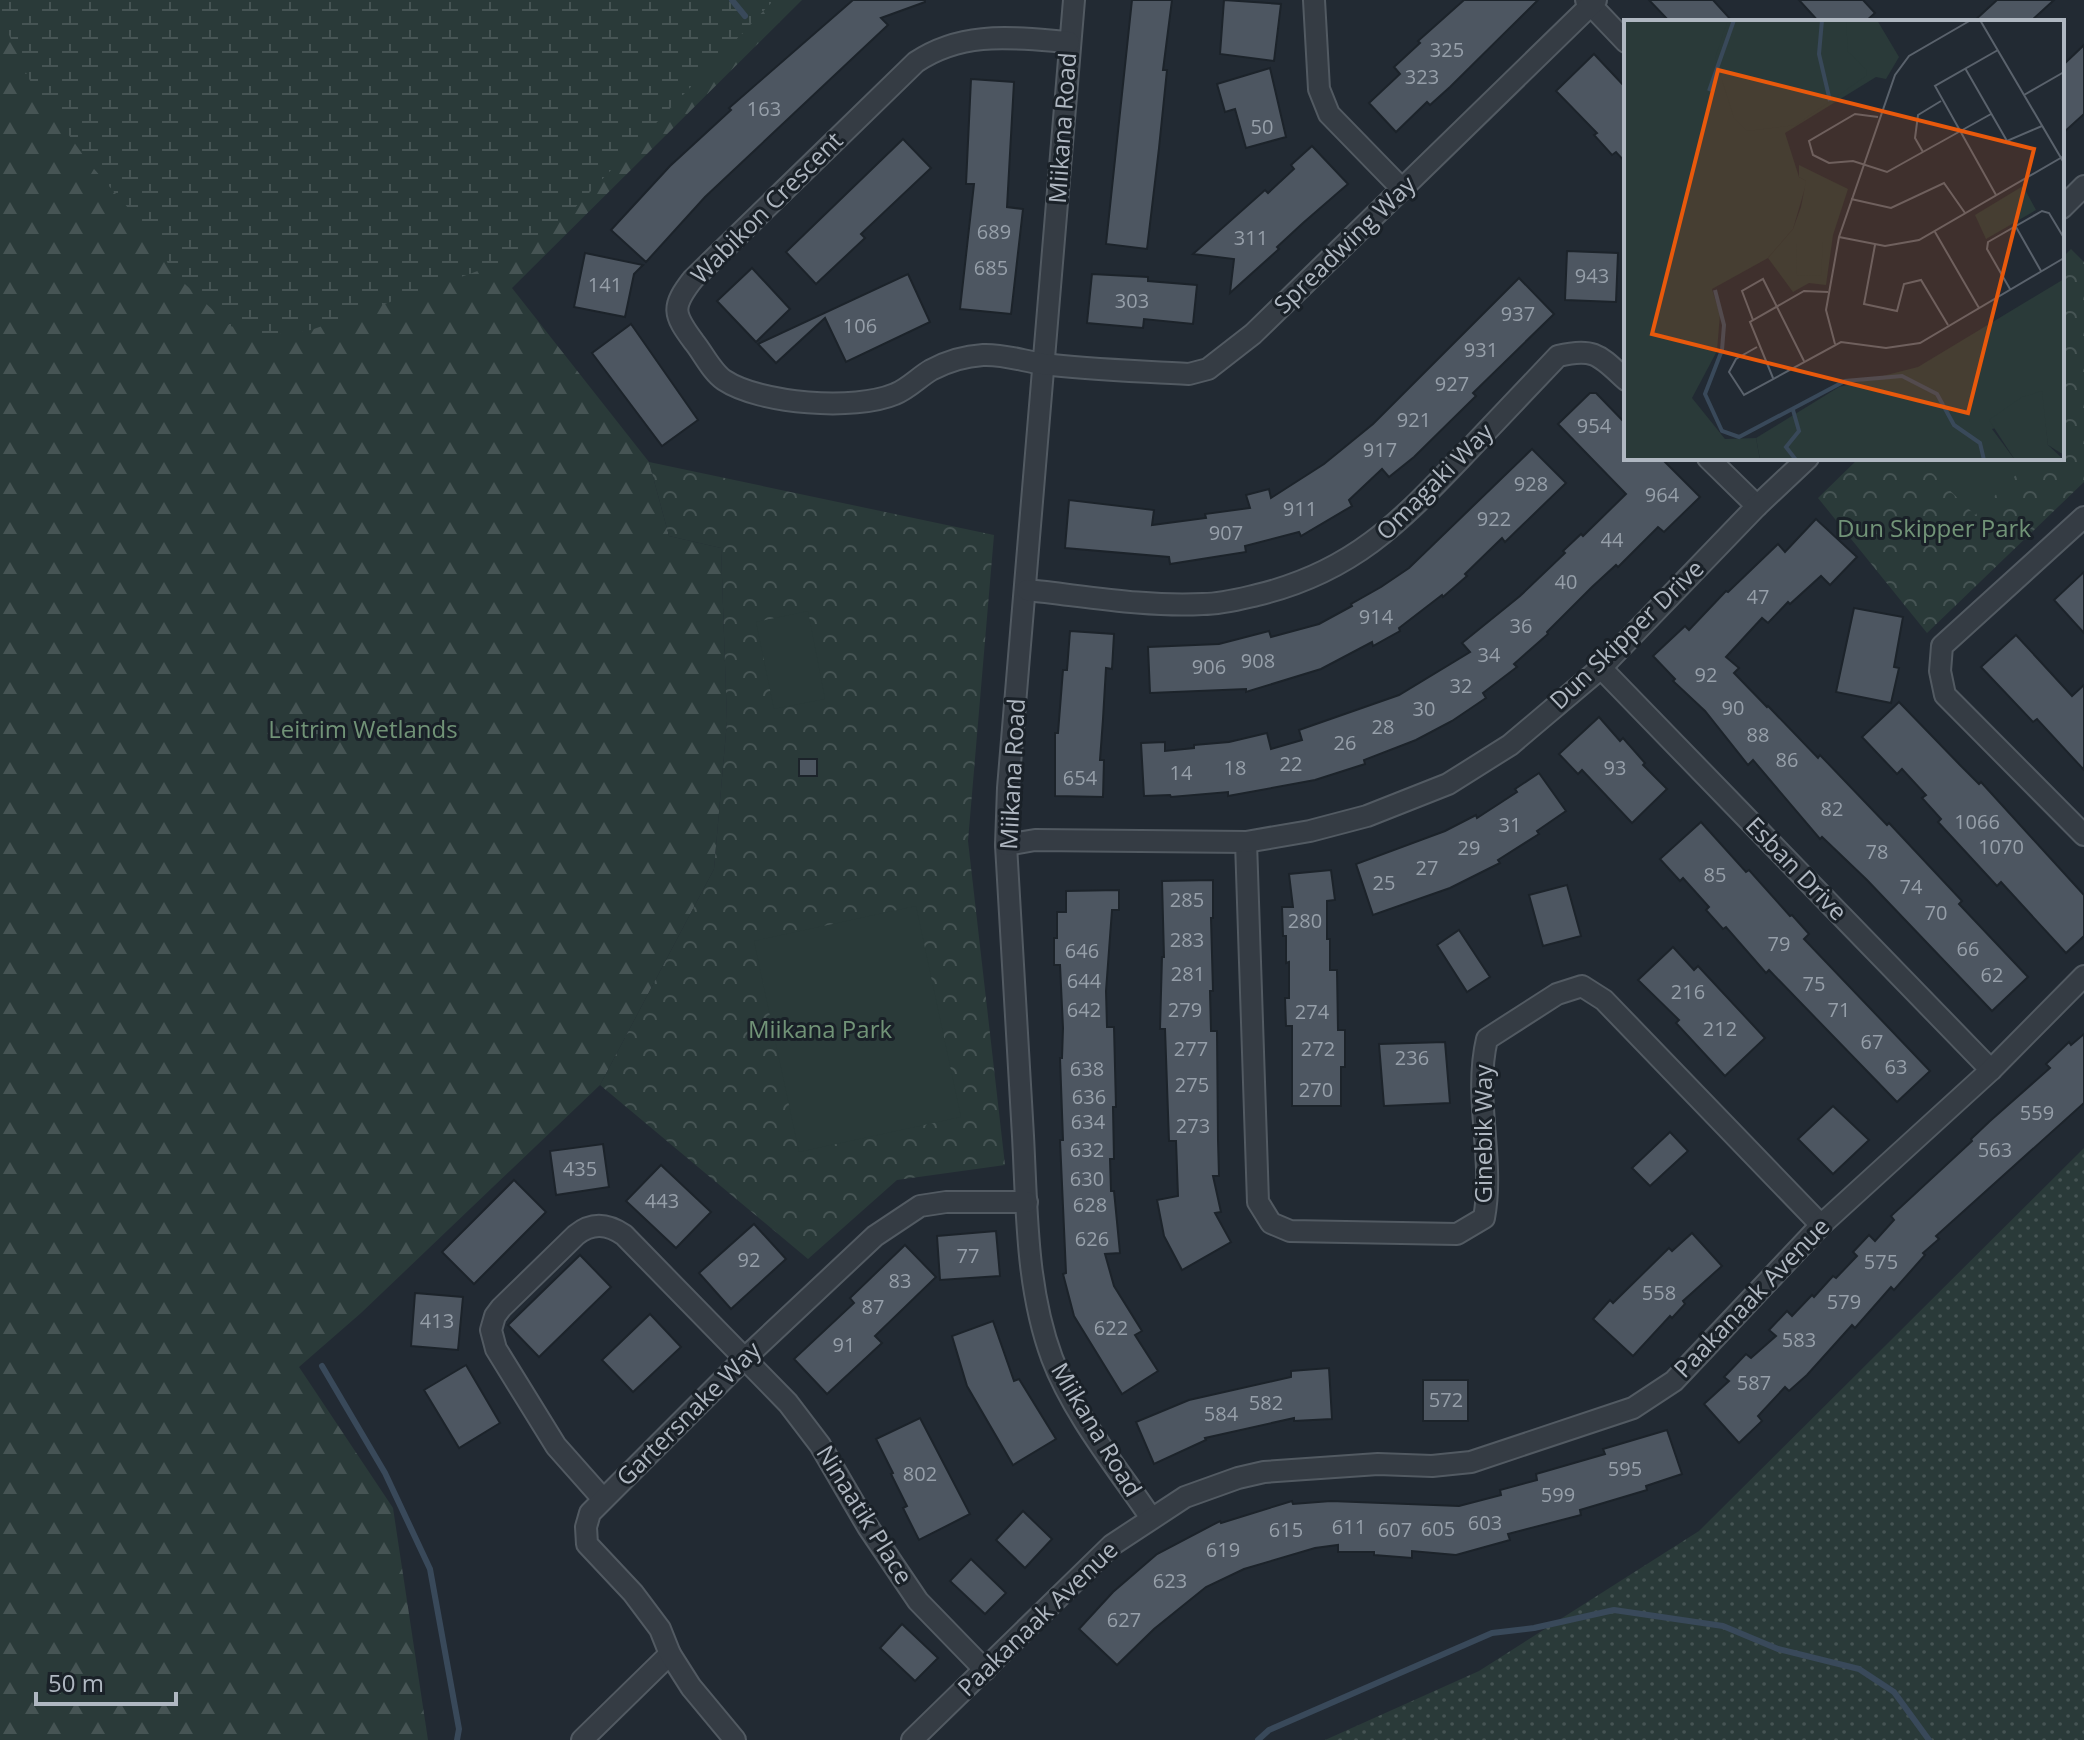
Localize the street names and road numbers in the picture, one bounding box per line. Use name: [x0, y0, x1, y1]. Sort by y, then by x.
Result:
street label: Miikana Road: [1040, 51, 1083, 204]
street label: Wabikon Crescent: [683, 124, 849, 290]
street label: Spreadwing Way: [1266, 167, 1423, 320]
street label: Omagaki Way: [1368, 414, 1500, 547]
street label: Dun Skipper Drive: [1542, 552, 1710, 716]
street label: Miikana Road: [991, 698, 1032, 850]
street label: Esban Drive: [1739, 809, 1855, 927]
street label: Ginebik Way: [1466, 1064, 1499, 1203]
street label: Paakanaak Avenue: [1666, 1210, 1836, 1384]
street label: Gartersnake Way: [608, 1333, 768, 1492]
street label: Miikana Road: [1044, 1356, 1150, 1503]
street label: Ninaatik Place: [809, 1439, 921, 1590]
street label: Paakanaak Avenue: [950, 1533, 1124, 1703]

